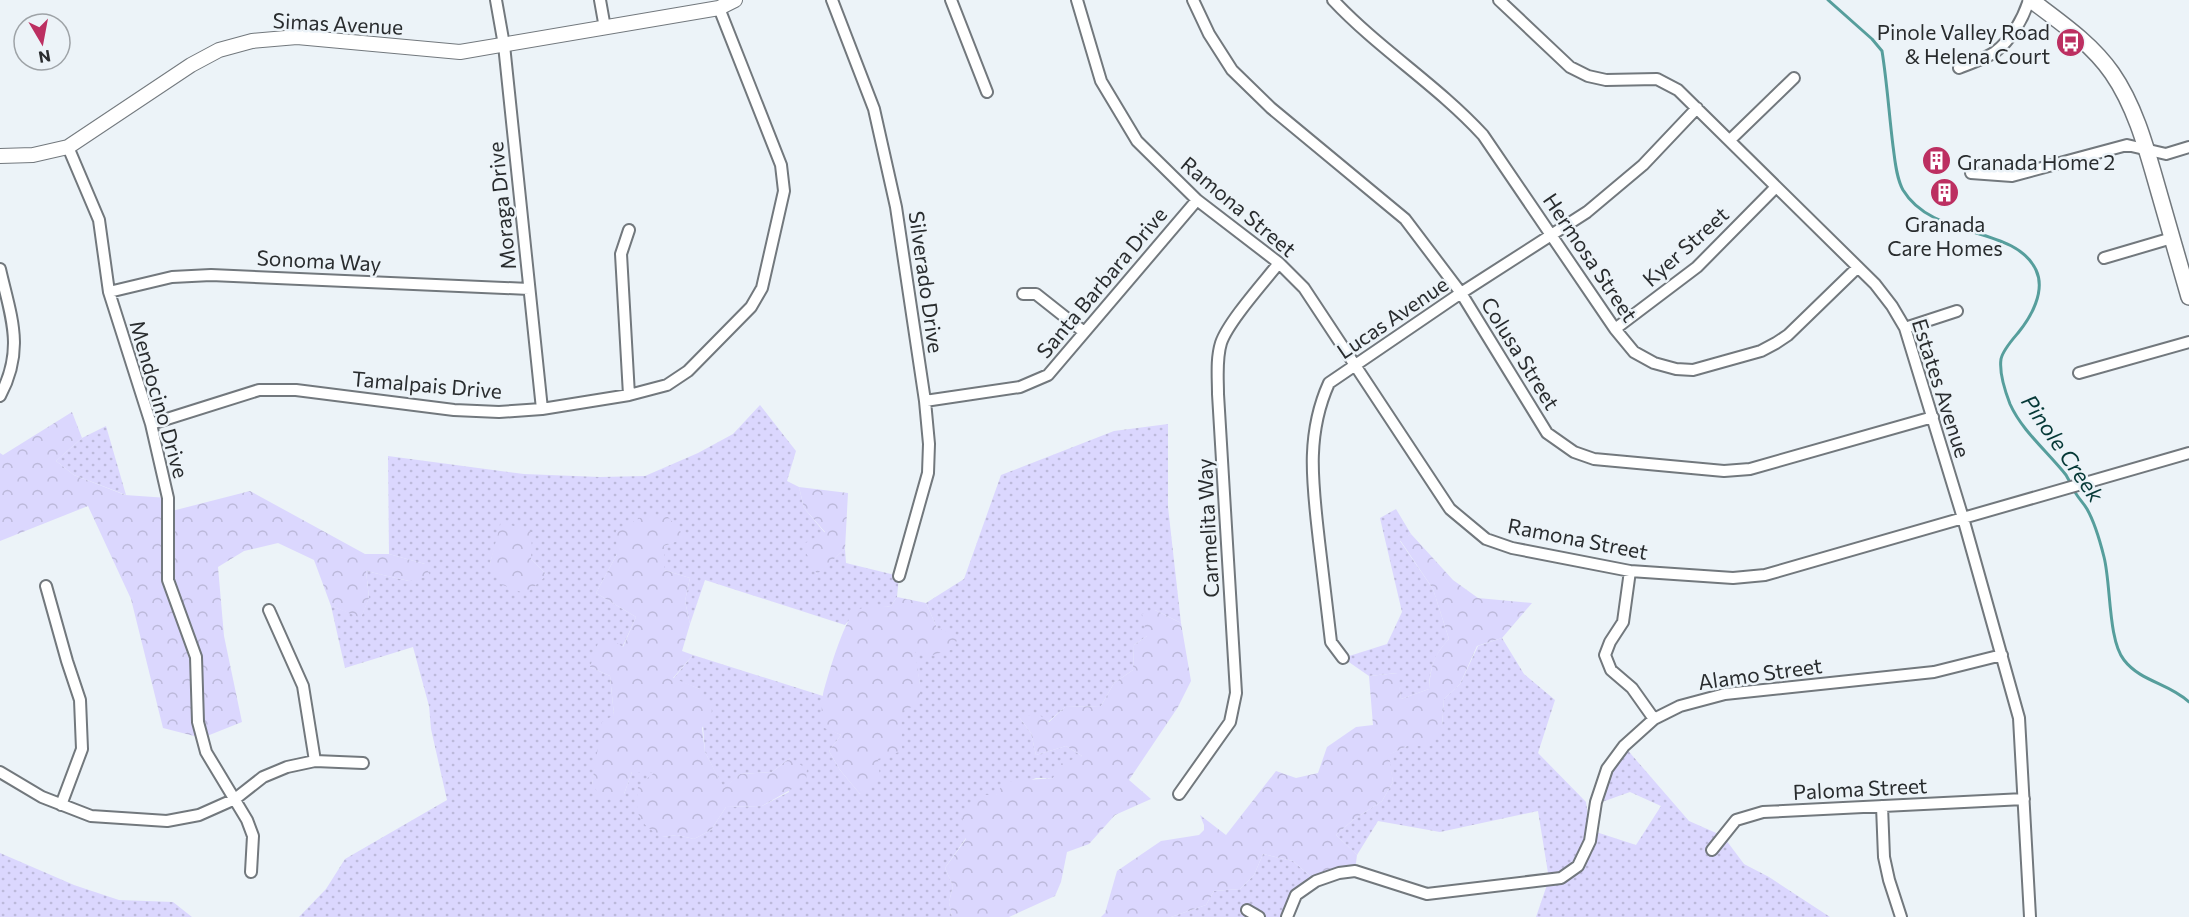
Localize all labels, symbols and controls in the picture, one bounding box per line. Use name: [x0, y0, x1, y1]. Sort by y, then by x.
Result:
street label: Simas Avenue: [272, 7, 404, 39]
north arrow: [12, 12, 72, 72]
place label: Pinole Valley Road & Helena Court: [1877, 19, 2050, 68]
bus stop icon: Pinole Valley Road & Helena Court: [2055, 27, 2087, 59]
text: N: [37, 47, 52, 68]
street label: Moraga Drive: [482, 141, 520, 271]
building icon: Granada Home 2: [1920, 145, 1952, 177]
place label: Granada Home 2: [1957, 149, 2115, 174]
street label: Ramona Street: [1176, 151, 1302, 261]
building icon: Granada Care Homes: [1929, 176, 1961, 208]
street label: Hermosa Street: [1539, 188, 1643, 326]
street label: Santa Barbara Drive: [1031, 201, 1171, 363]
street label: Kyer Street: [1637, 201, 1733, 291]
street label: Silverado Drive: [905, 209, 949, 355]
place label: Granada Care Homes: [1887, 211, 2003, 260]
street label: Sonoma Way: [256, 244, 382, 276]
street label: Lucas Avenue: [1332, 271, 1452, 363]
street label: Colusa Street: [1477, 292, 1565, 414]
street label: Estates Avenue: [1908, 315, 1976, 461]
street label: Mendocino Drive: [126, 317, 194, 481]
street label: Tamalpais Drive: [351, 365, 503, 403]
water label: Pinole Creek: [2016, 389, 2111, 508]
street label: Carmelita Way: [1191, 458, 1223, 598]
street label: Ramona Street: [1506, 512, 1650, 564]
street label: Alamo Street: [1696, 652, 1824, 694]
street label: Paloma Street: [1792, 772, 1928, 804]

